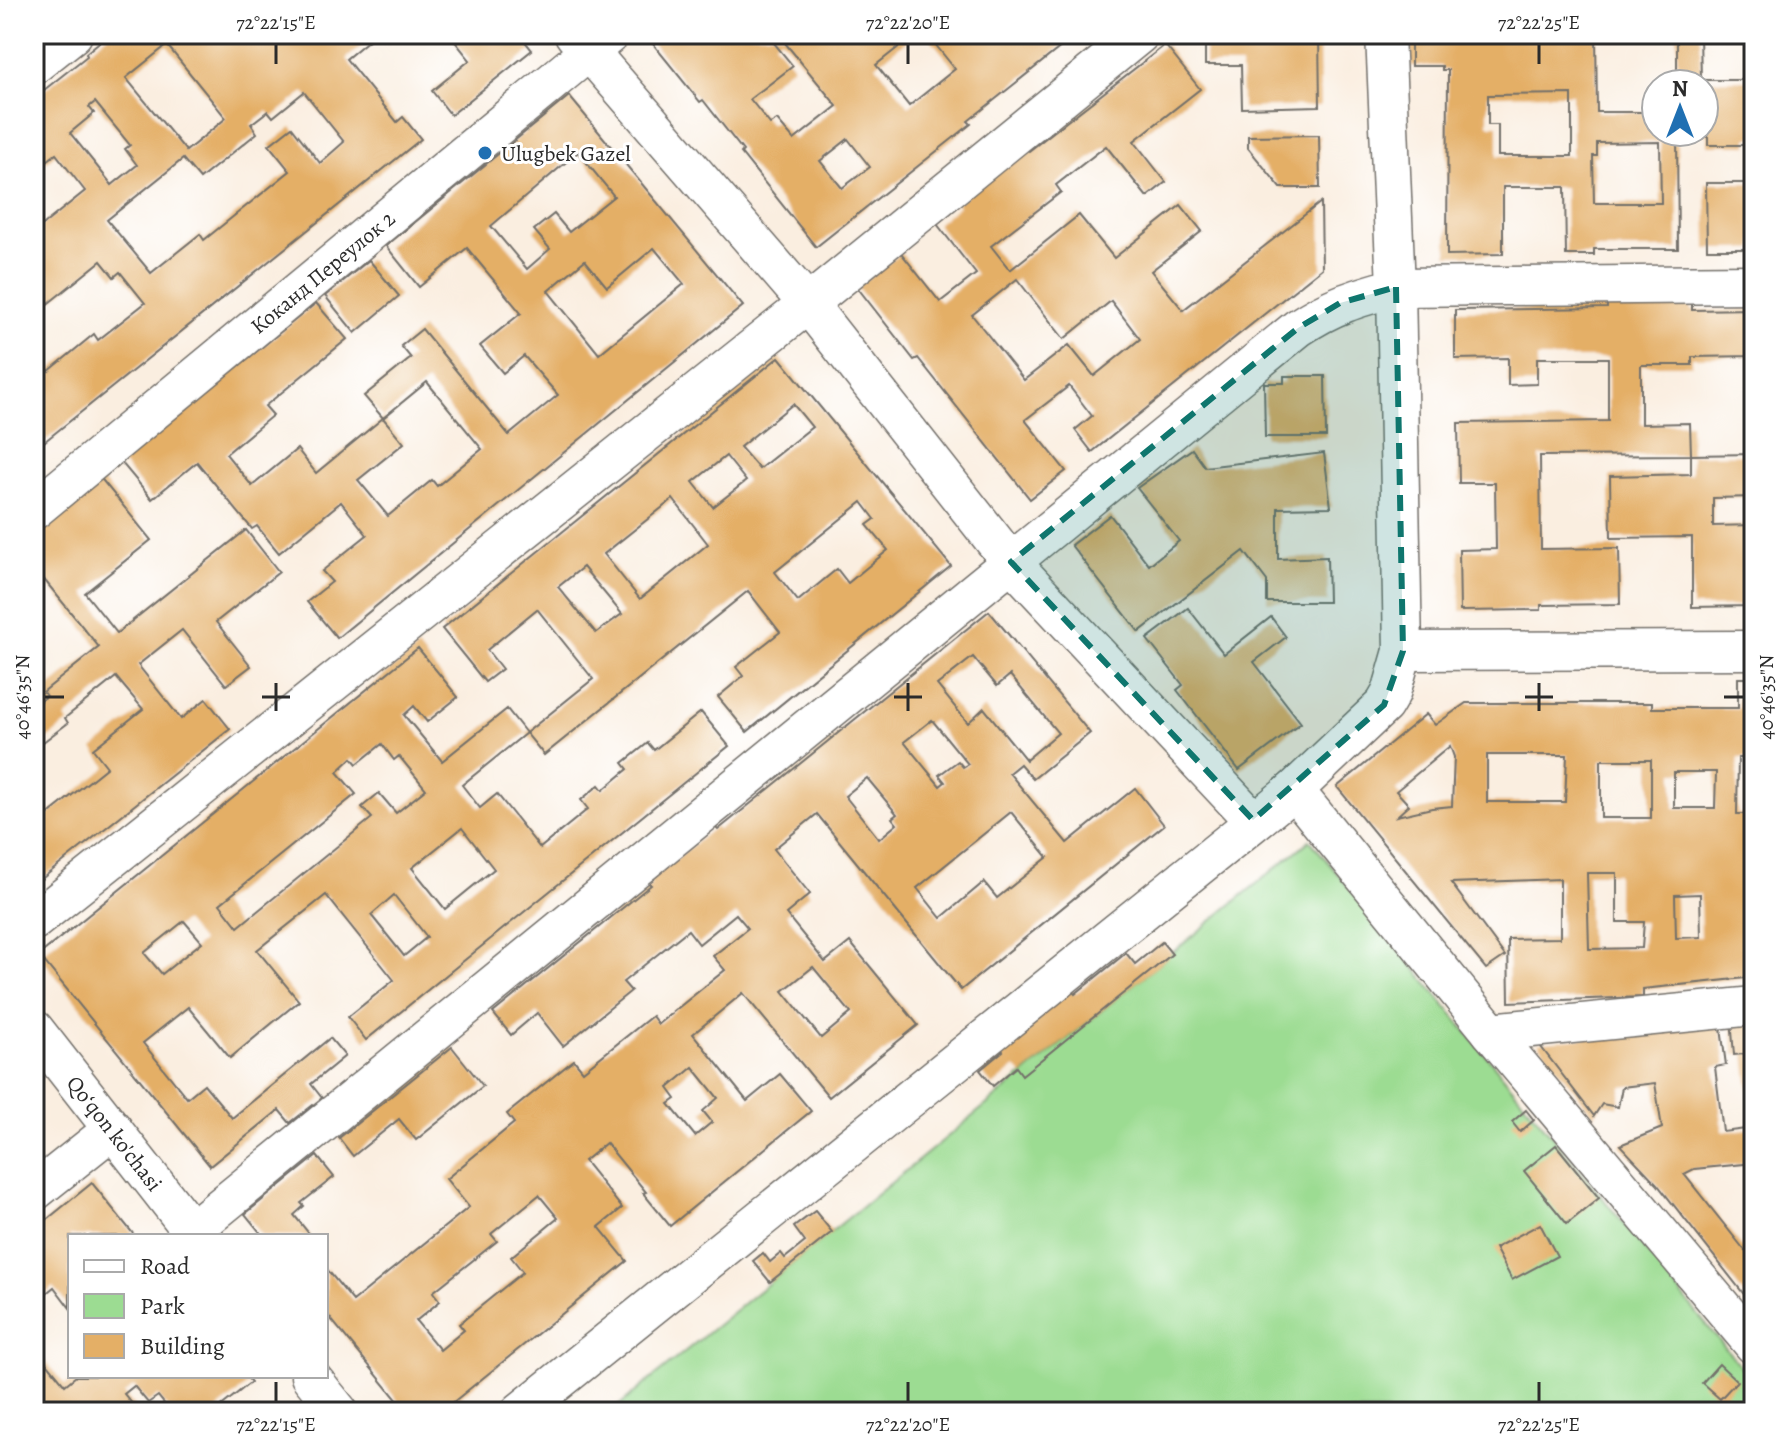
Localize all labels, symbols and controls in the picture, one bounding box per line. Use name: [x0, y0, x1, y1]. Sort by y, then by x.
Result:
text: 72°22'15"E: [236, 9, 316, 36]
text: 72°22'20"E: [866, 9, 950, 36]
text: 72°22'25"E: [1498, 9, 1580, 36]
north arrow: [1640, 68, 1720, 148]
text: N: [1672, 74, 1688, 104]
place label: Ulugbek Gazel: [501, 139, 631, 169]
marker: Ulugbek Gazel: [476, 144, 494, 162]
street label: Коканд Πереулок 2: [244, 204, 402, 341]
text: 40°46'35"N: [9, 655, 36, 739]
text: 40°46'35"N: [1753, 655, 1780, 739]
street label: Qoʻqon ko'chasi: [60, 1070, 169, 1198]
legend: [68, 1234, 328, 1378]
text: Road: [140, 1250, 190, 1282]
text: Park: [140, 1290, 185, 1322]
text: Building: [140, 1330, 225, 1362]
text: 72°22'15"E: [236, 1411, 316, 1438]
text: 72°22'20"E: [866, 1411, 950, 1438]
text: 72°22'25"E: [1498, 1411, 1580, 1438]

